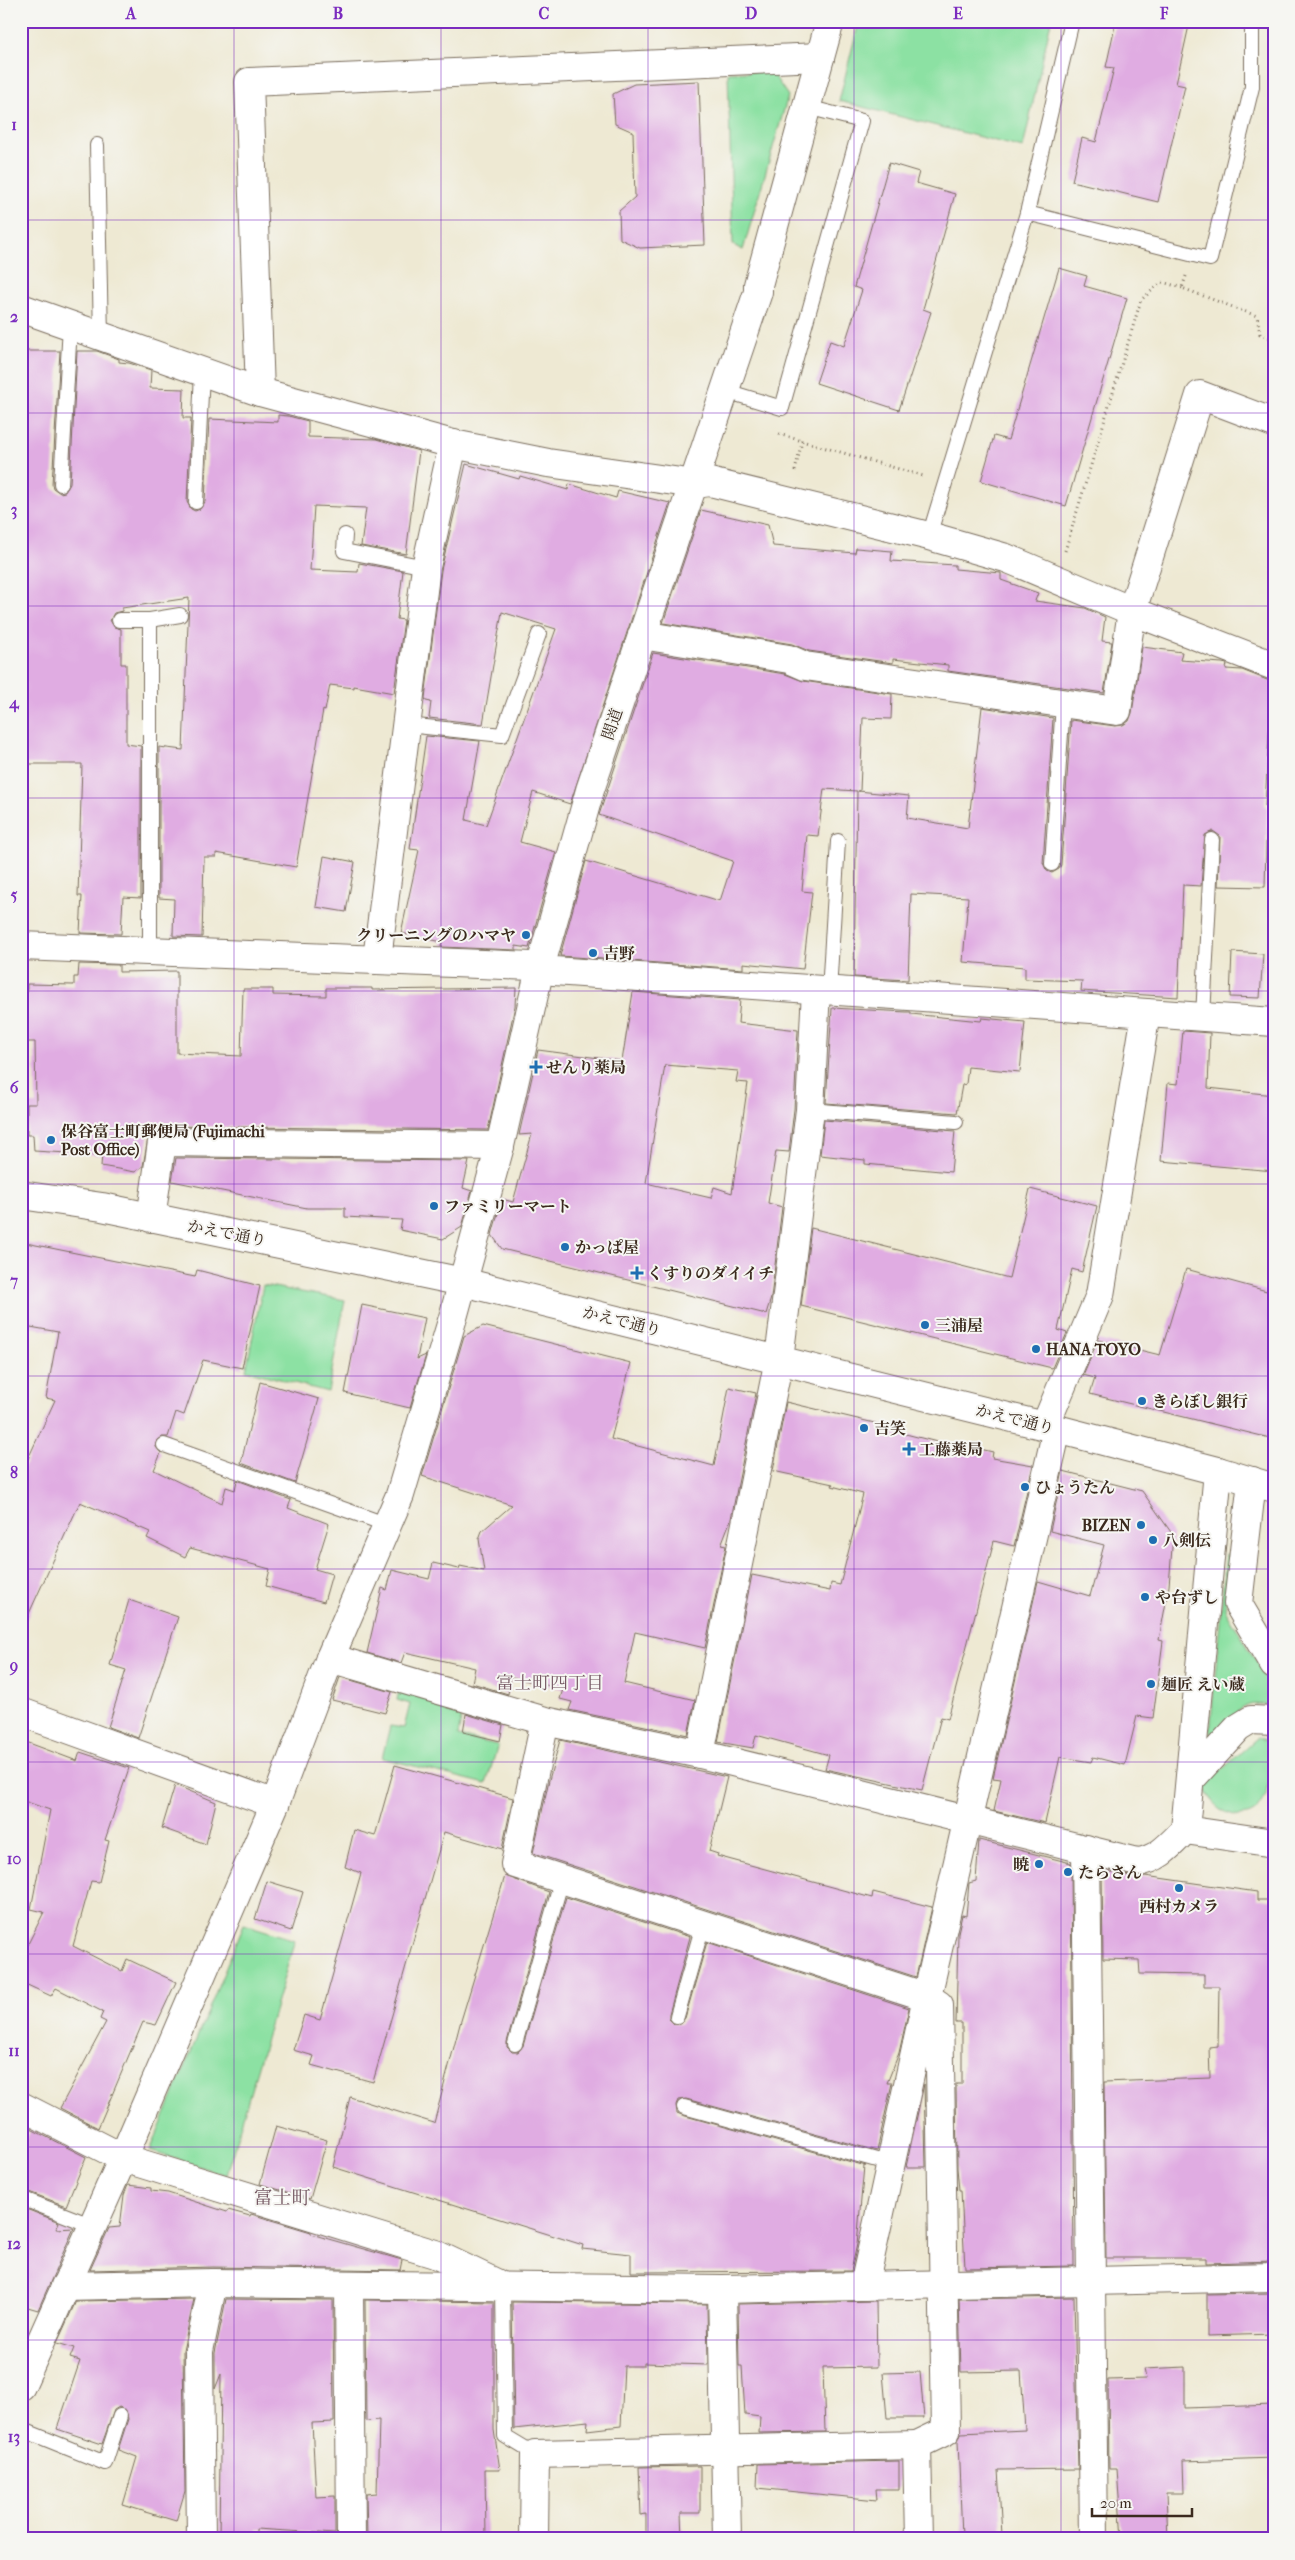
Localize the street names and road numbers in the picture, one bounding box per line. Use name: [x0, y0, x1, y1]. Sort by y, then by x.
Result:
street label: 関道: [598, 706, 626, 742]
street label: かえで通り: [186, 1216, 268, 1250]
street label: かえで通り: [581, 1302, 663, 1340]
street label: かえで通り: [974, 1400, 1056, 1438]

